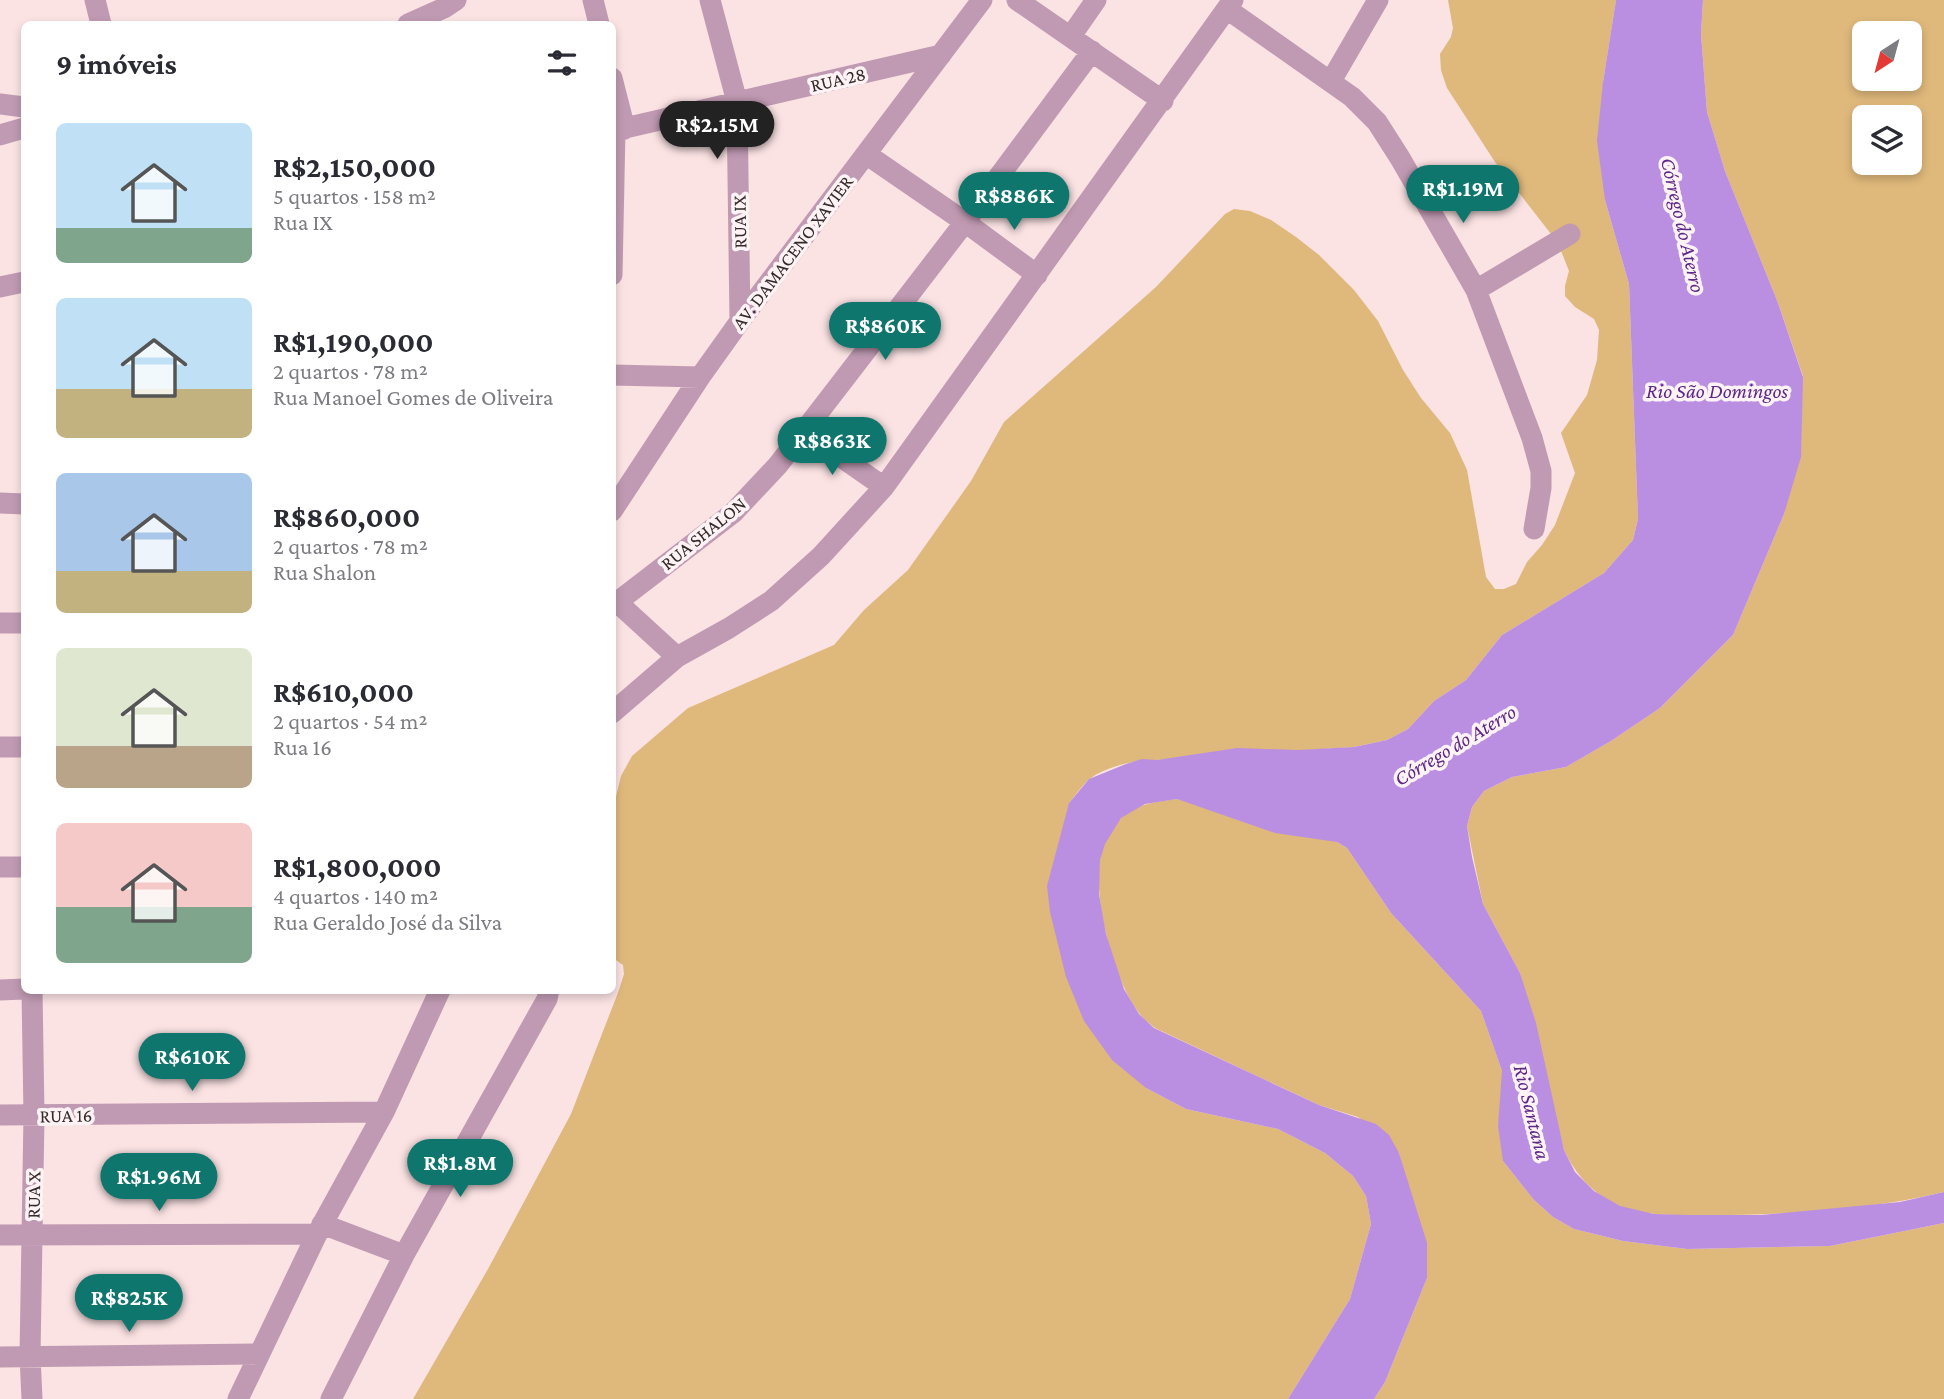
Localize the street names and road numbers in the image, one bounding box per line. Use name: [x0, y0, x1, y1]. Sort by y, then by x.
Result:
street label: RUA 28: [808, 63, 868, 96]
street label: AV. DAMACENO XAVIER: [728, 171, 857, 333]
street label: RUA IX: [729, 195, 750, 249]
street label: RUA SHALON: [657, 493, 750, 574]
street label: RUA 16: [40, 1105, 92, 1126]
street label: RUA X: [23, 1171, 44, 1219]

